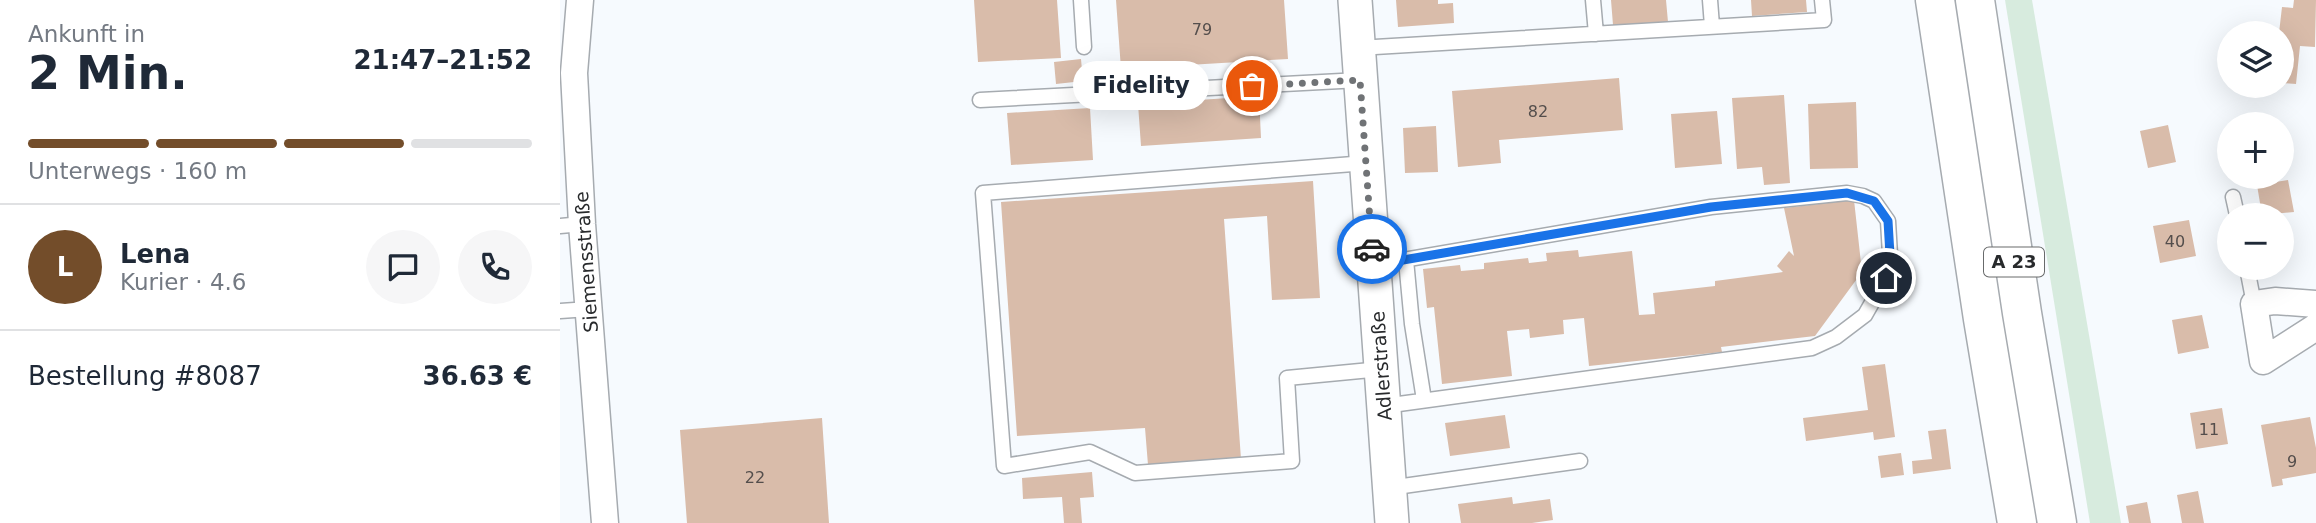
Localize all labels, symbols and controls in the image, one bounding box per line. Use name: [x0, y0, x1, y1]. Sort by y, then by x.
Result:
house number: 79: [1192, 20, 1212, 39]
text: Ankunft in: [28, 21, 145, 47]
map controls: [2217, 21, 2294, 280]
button: layers: [2217, 21, 2294, 98]
text: 21:47–21:52: [353, 45, 532, 75]
text: 2 Min.: [28, 46, 188, 100]
pin: [1222, 56, 1282, 116]
callout: Fidelity: [1074, 62, 1210, 110]
icon: bag: [1233, 67, 1271, 105]
text: Fidelity: [1092, 72, 1190, 98]
house number: 82: [1528, 102, 1548, 121]
button: +: [2217, 112, 2294, 189]
text: Unterwegs · 160 m: [28, 158, 247, 184]
street label: Siemensstraße: [570, 191, 602, 333]
button: −: [2217, 203, 2294, 280]
courier: [1337, 214, 1407, 284]
button: chat: [366, 230, 440, 304]
button: phone: [458, 230, 532, 304]
icon: car: [1353, 230, 1391, 268]
house number: 40: [2165, 232, 2185, 251]
text: Lena: [120, 239, 190, 269]
pin: [1856, 248, 1916, 308]
road number: A 23: [1984, 248, 2044, 276]
text: L: [57, 252, 73, 282]
icon: home: [1867, 259, 1905, 297]
text: Kurier · 4.6: [120, 269, 246, 295]
street label: Adlerstraße: [1366, 310, 1396, 422]
text: Bestellung #8087: [28, 361, 262, 391]
text: 36.63 €: [423, 361, 532, 391]
house number: 11: [2199, 420, 2219, 439]
house number: 9: [2287, 452, 2297, 471]
house number: 22: [745, 468, 765, 487]

